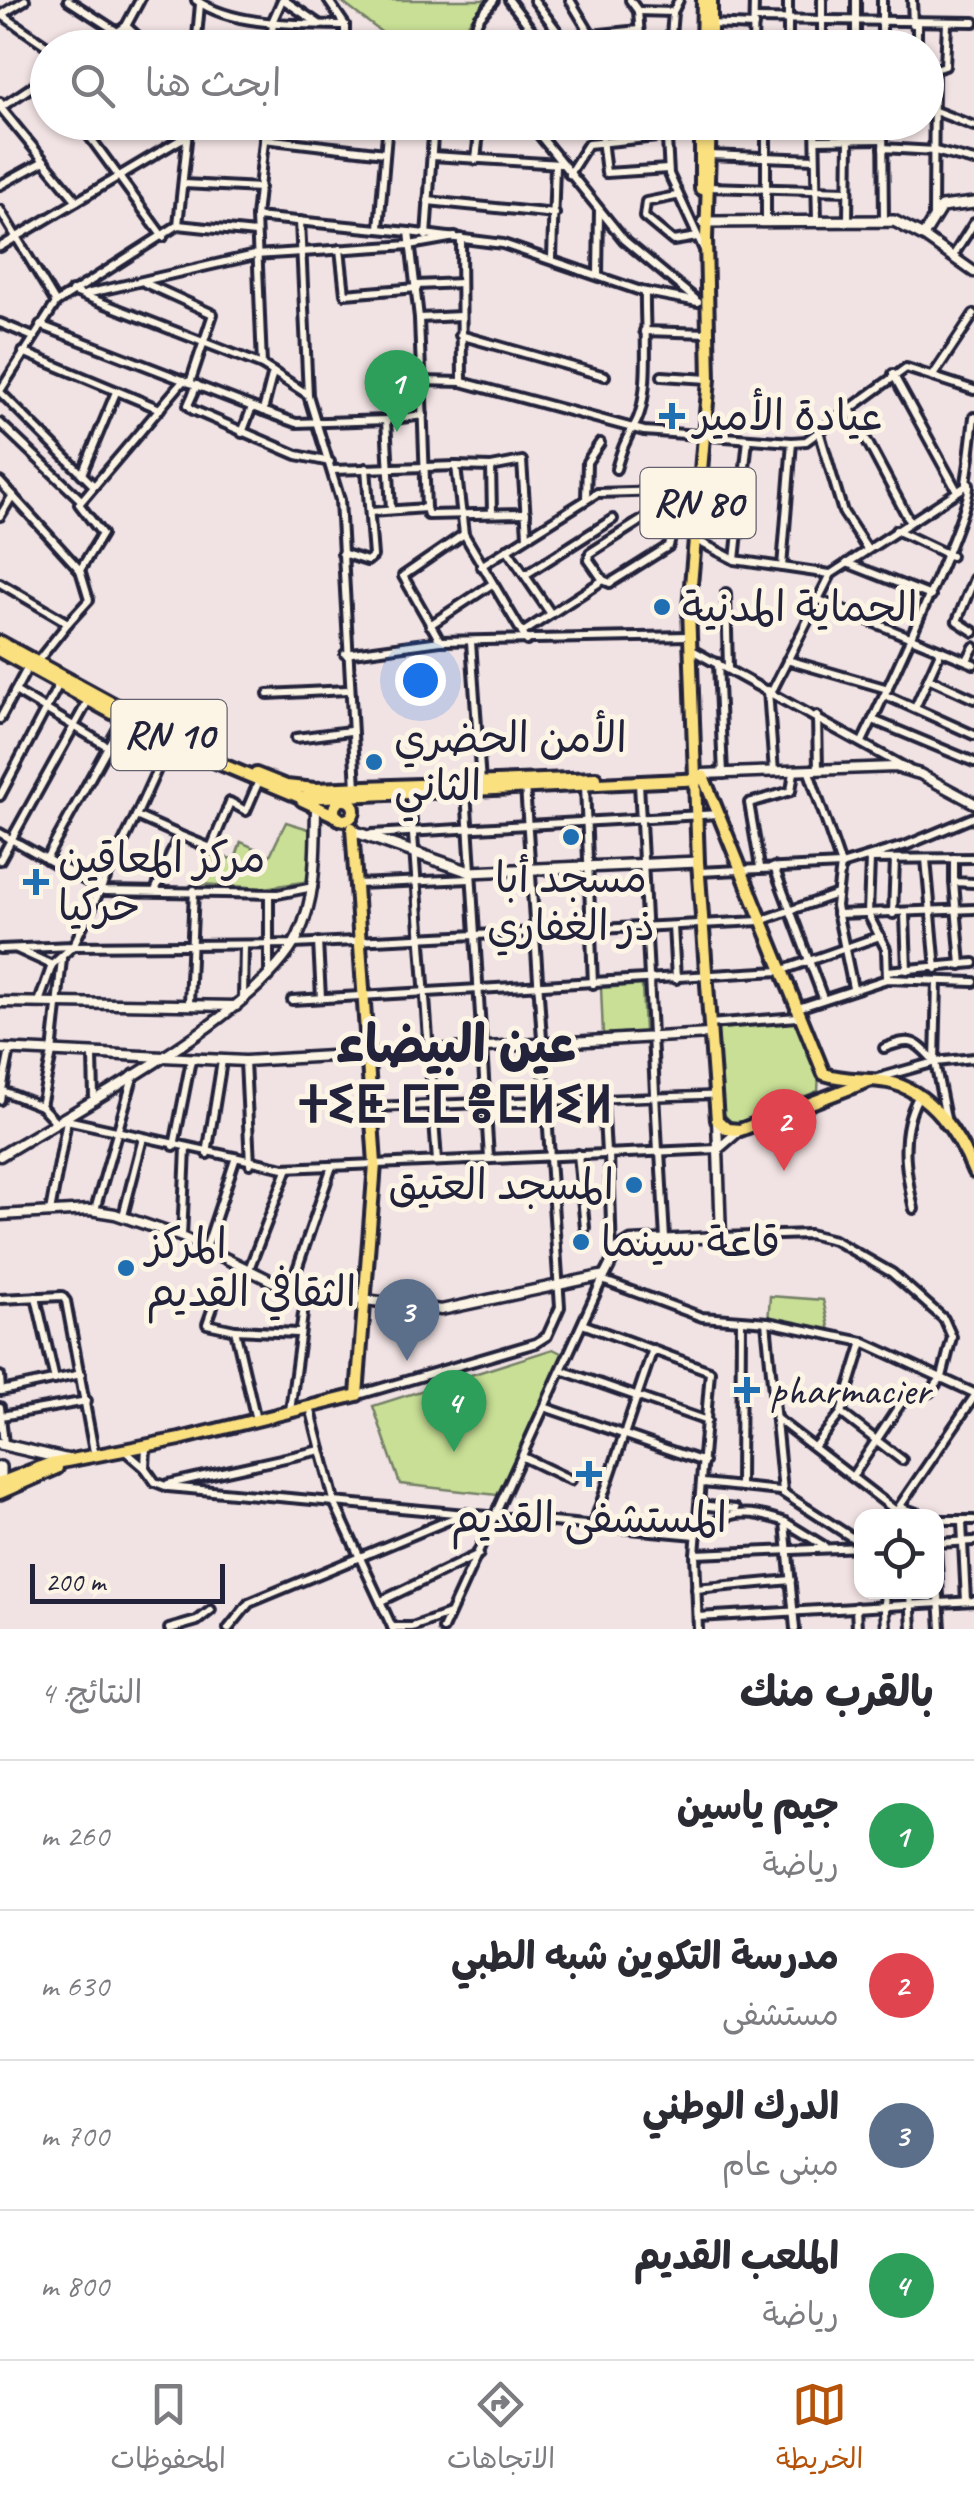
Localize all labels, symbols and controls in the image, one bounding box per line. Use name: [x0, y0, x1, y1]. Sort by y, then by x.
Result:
search box: [30, 30, 944, 140]
icon: search: [65, 58, 120, 113]
text: ابحث هنا: [145, 60, 281, 107]
pin: 1: [364, 350, 430, 432]
place label: عيادة الأمير: [691, 388, 883, 443]
marker: عيادة الأمير: [659, 403, 685, 429]
road number: RN 80: [640, 468, 756, 538]
place label: الحماية المدنية: [682, 581, 917, 634]
marker: الحماية المدنية: [651, 596, 673, 618]
your location: [395, 655, 446, 706]
road number: RN 10: [111, 700, 226, 770]
place label: الأمن الحضري الثاني: [394, 710, 627, 822]
marker: الأمن الحضري الثاني: [363, 751, 385, 773]
marker: مسجد أبا ذر الغفاري: [560, 826, 582, 848]
place label: مركز المعاقين حركيا: [58, 832, 265, 933]
place label: مسجد أبا ذر الغفاري: [487, 852, 655, 956]
marker: مركز المعاقين حركيا: [23, 869, 49, 895]
district label: عين البيضاء ⵜⵉⵟ ⵎⵎ'ⴻⵎⵍⵉⵍ: [299, 1012, 613, 1138]
pin: 2: [752, 1088, 816, 1171]
place label: المسجد العتيق: [388, 1159, 614, 1212]
marker: المسجد العتيق: [623, 1174, 645, 1196]
place label: قاعة سينما: [601, 1216, 780, 1269]
place label: المركز الثقافي القديم: [143, 1218, 356, 1324]
marker: قاعة سينما: [570, 1231, 592, 1253]
marker: المركز الثقافي القديم: [115, 1257, 137, 1279]
pin: 3: [374, 1278, 440, 1361]
place label: pharmacier: [770, 1364, 933, 1417]
pin: 4: [422, 1370, 486, 1452]
marker: pharmacier: [734, 1377, 760, 1403]
marker: المستشفى القديم: [576, 1461, 602, 1487]
place label: المستشفى القديم: [451, 1492, 727, 1550]
map controls: [854, 1509, 944, 1599]
button: locate: [854, 1509, 944, 1599]
scale bar: [30, 1559, 225, 1604]
text: 200 m: [45, 1564, 105, 1599]
text: بالقرب منك: [740, 1666, 934, 1719]
text: النتائج: 4: [40, 1672, 142, 1713]
text: جيم ياسين: [677, 1783, 839, 1830]
text: 260 m: [40, 1815, 109, 1856]
text: 1: [894, 1815, 909, 1856]
text: رياضة: [762, 1844, 839, 1885]
text: مدرسة التكوين شبه الطبي: [451, 1933, 839, 1980]
text: 630 m: [40, 1965, 109, 2006]
text: 2: [894, 1965, 909, 2006]
text: مستشفى: [722, 1994, 839, 2035]
text: الدرك الوطني: [642, 2083, 839, 2130]
text: 700 m: [40, 2115, 109, 2156]
text: 3: [894, 2115, 909, 2156]
text: مبنى عام: [722, 2144, 839, 2185]
text: الملعب القديم: [634, 2233, 839, 2280]
text: 800 m: [40, 2265, 109, 2306]
text: 4: [894, 2265, 909, 2306]
text: رياضة: [762, 2294, 839, 2335]
tab: المحفوظات: [111, 2377, 226, 2483]
tab: الاتجاهات: [447, 2377, 555, 2483]
tab: الخريطة: [776, 2377, 863, 2483]

